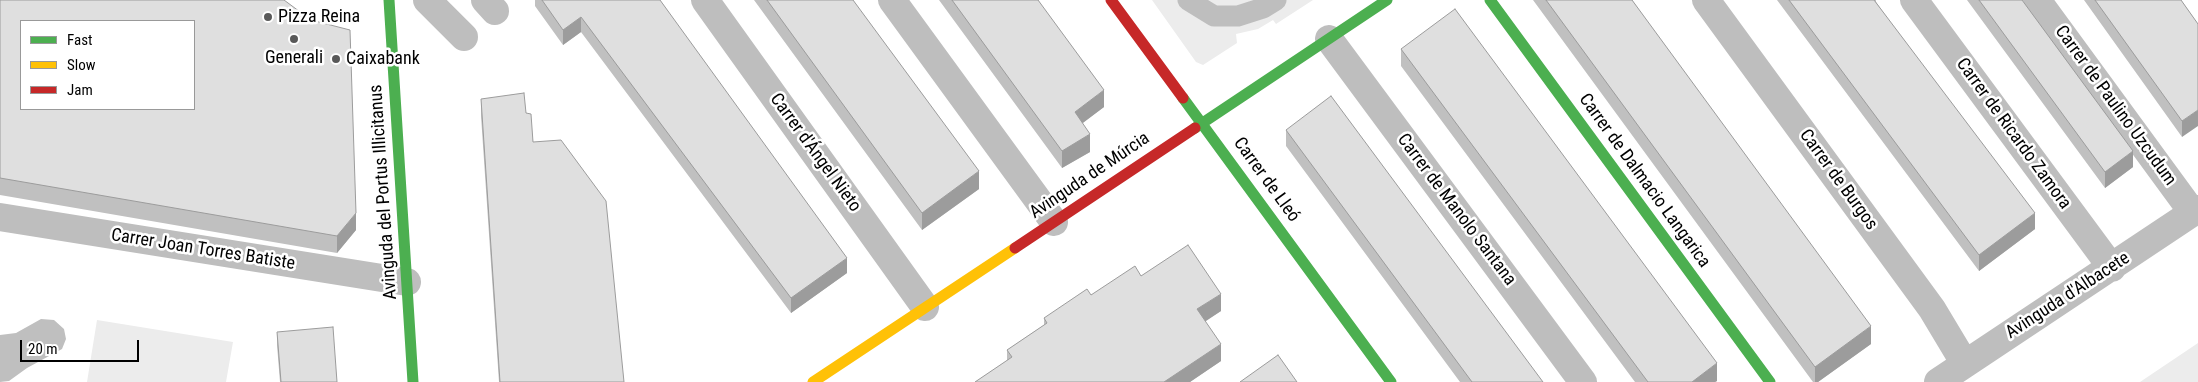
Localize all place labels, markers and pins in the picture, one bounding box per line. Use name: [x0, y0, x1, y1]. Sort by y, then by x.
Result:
place label: Pizza Reina: [278, 6, 360, 28]
marker: Pizza Reina: [262, 11, 274, 23]
marker: Generali: [288, 33, 300, 45]
place label: Generali: [265, 47, 323, 69]
place label: Caixabank: [346, 48, 420, 70]
marker: Caixabank: [330, 53, 342, 65]

